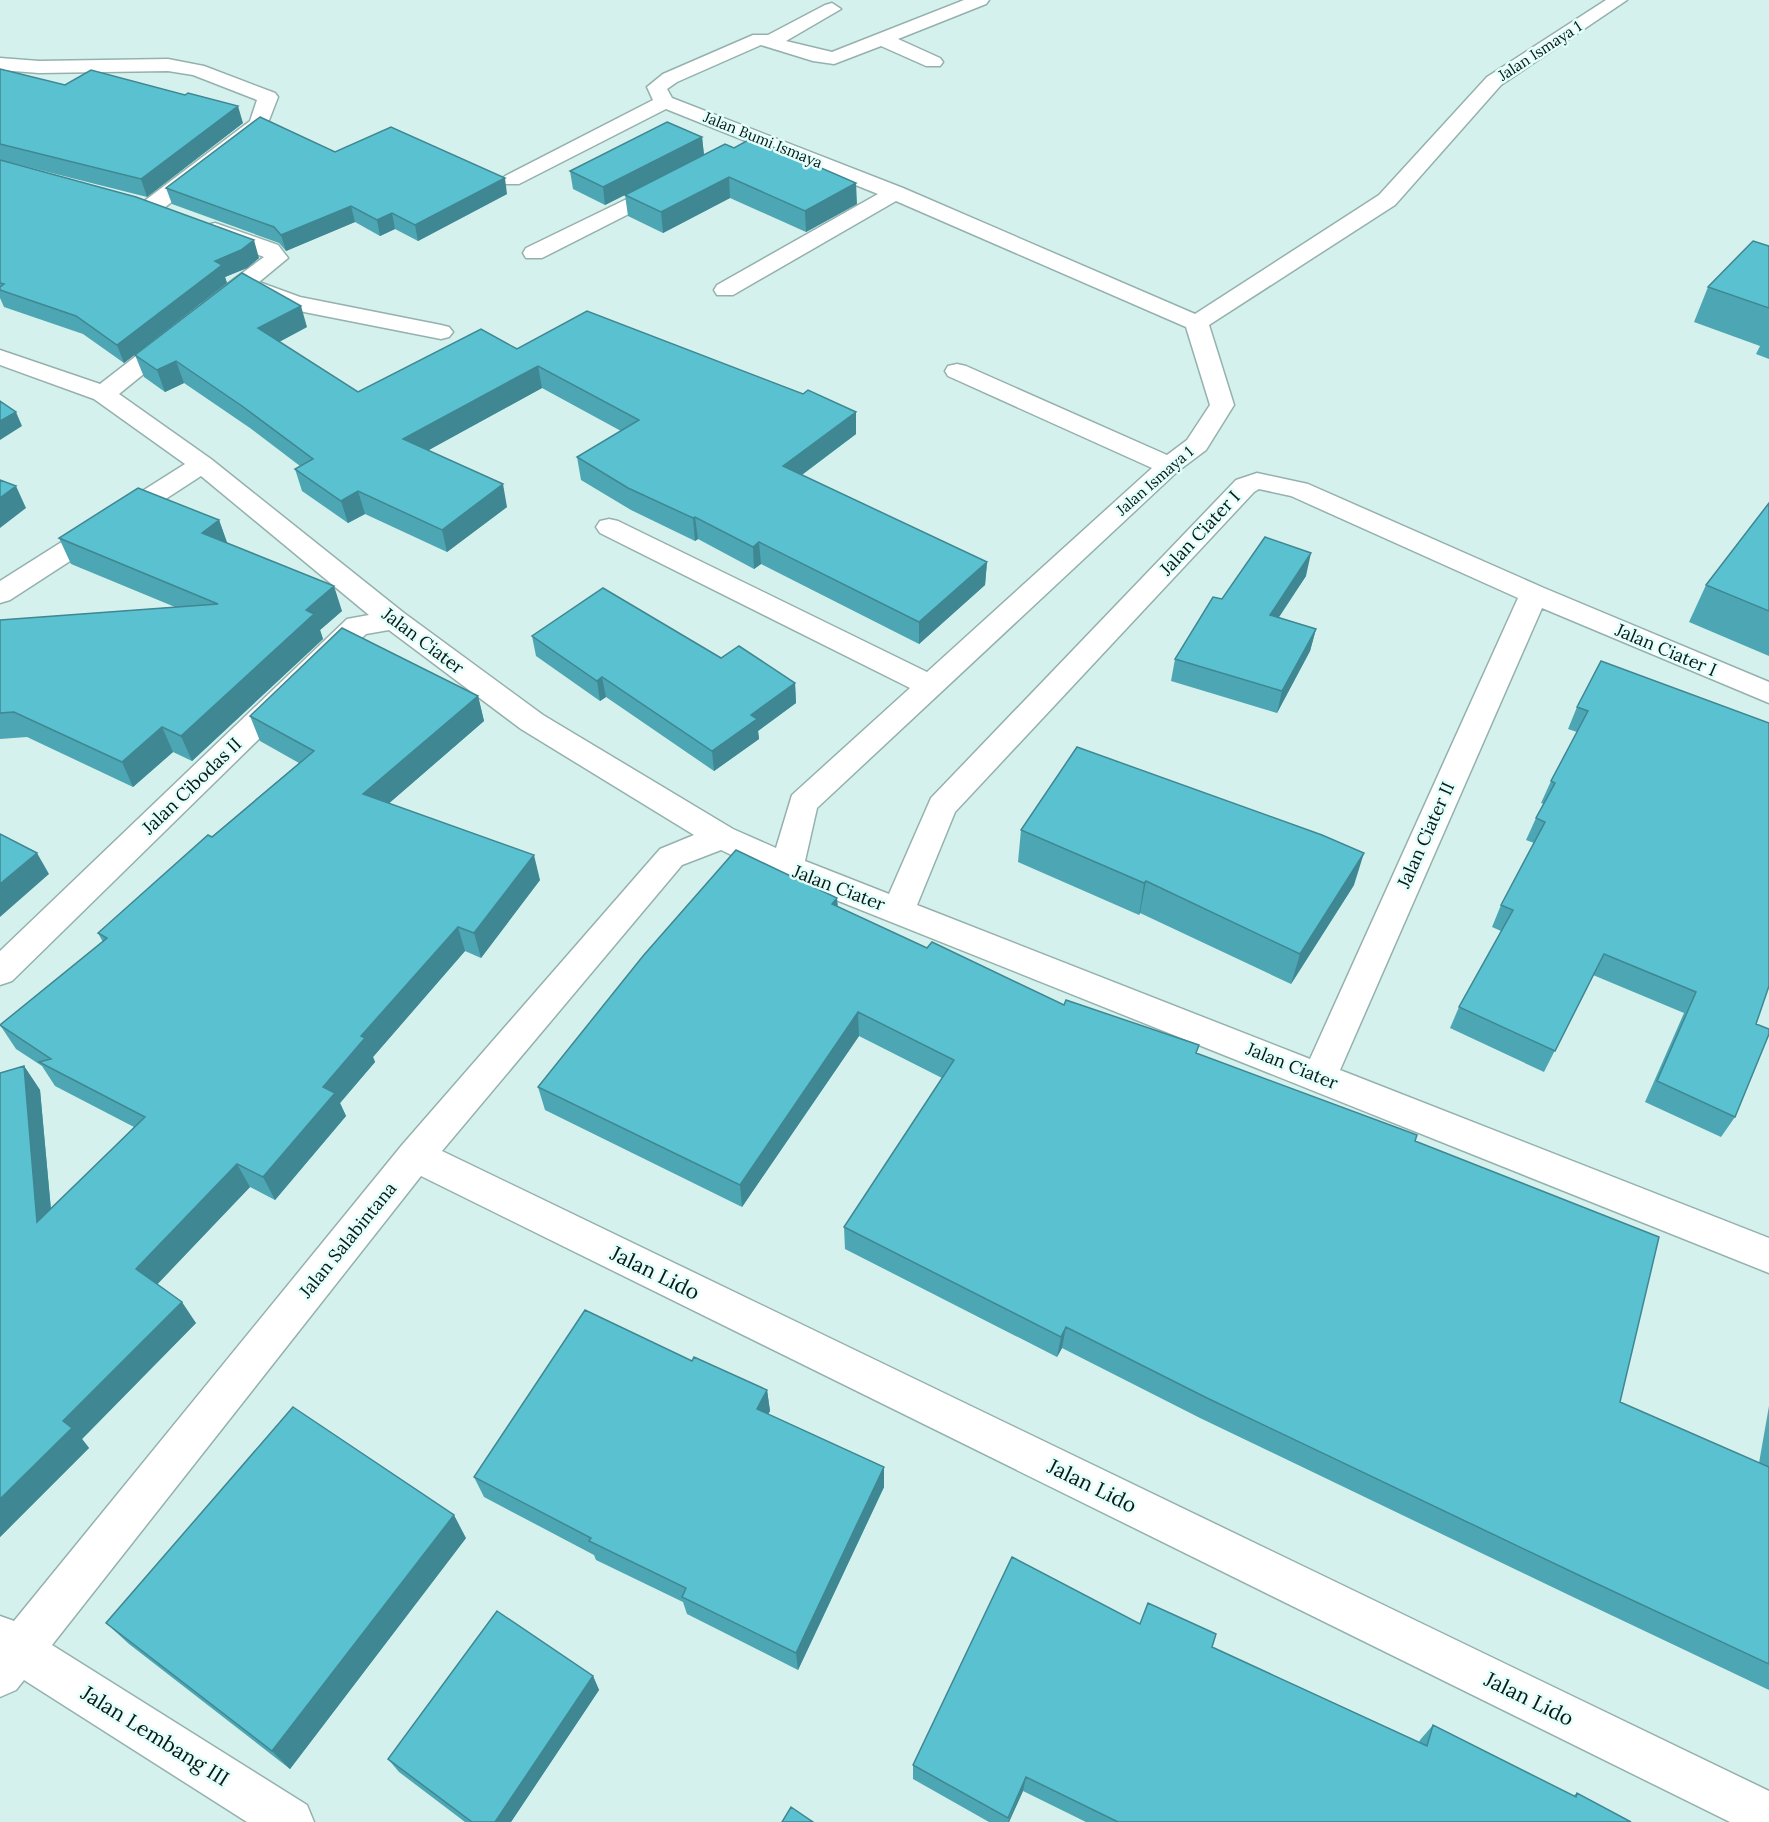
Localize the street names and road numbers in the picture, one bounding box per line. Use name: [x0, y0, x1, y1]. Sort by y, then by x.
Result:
street label: Jalan Ismaya 1: [1494, 17, 1585, 85]
street label: Jalan Bumi Ismaya: [700, 107, 826, 172]
street label: Jalan Ismaya 1: [1111, 442, 1197, 520]
street label: Jalan Ciater I: [1154, 485, 1245, 581]
street label: Jalan Ciater: [377, 602, 469, 679]
street label: Jalan Ciater I: [1611, 618, 1720, 681]
street label: Jalan Cibodas II: [136, 732, 246, 840]
street label: Jalan Ciater II: [1392, 778, 1459, 892]
street label: Jalan Ciater: [789, 859, 889, 916]
street label: Jalan Ciater: [1242, 1036, 1342, 1094]
street label: Jalan Salabintana: [293, 1177, 401, 1303]
street label: Jalan Lido: [605, 1239, 704, 1306]
street label: Jalan Lido: [1042, 1452, 1141, 1519]
street label: Jalan Lido: [1479, 1665, 1578, 1732]
street label: Jalan Lembang III: [75, 1679, 234, 1792]

